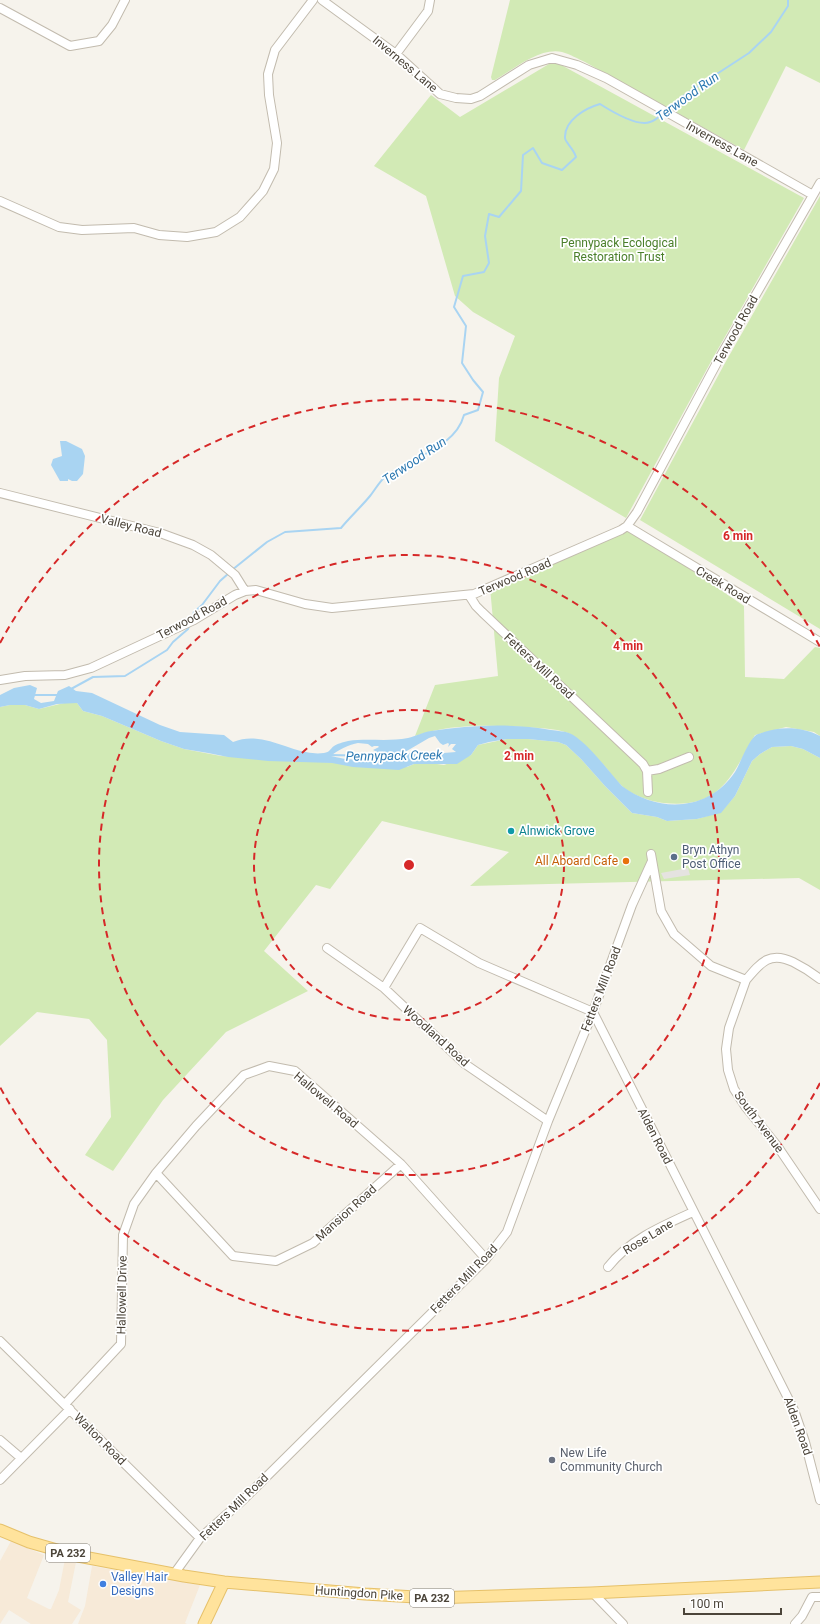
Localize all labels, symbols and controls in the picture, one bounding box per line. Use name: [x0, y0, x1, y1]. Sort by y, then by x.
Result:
street label: Inverness Lane: [370, 33, 440, 95]
water label: Terwood Run: [653, 69, 722, 124]
street label: Inverness Lane: [683, 118, 761, 170]
park label: Pennypack Ecological Restoration Trust: [561, 236, 677, 264]
street label: Terwood Road: [711, 293, 761, 367]
water label: Terwood Run: [379, 434, 449, 487]
street label: Valley Road: [99, 512, 163, 540]
text: 6 min: [723, 529, 753, 543]
street label: Terwood Road: [477, 555, 553, 599]
street label: Creek Road: [693, 563, 753, 607]
street label: Terwood Road: [155, 594, 229, 642]
street label: Fetters Mill Road: [501, 630, 577, 702]
text: 4 min: [613, 639, 643, 653]
water label: Pennypack Creek: [346, 747, 443, 764]
text: 2 min: [504, 749, 534, 763]
place label: Alnwick Grove: [519, 824, 595, 838]
marker: Alnwick Grove: [506, 826, 516, 836]
place label: Bryn Athyn Post Office: [682, 843, 741, 871]
marker: Bryn Athyn Post Office: [669, 852, 679, 862]
place label: All Aboard Cafe: [535, 854, 618, 868]
marker: All Aboard Cafe: [621, 856, 631, 866]
centre of rings: [402, 858, 416, 872]
street label: Fetters Mill Road: [578, 944, 624, 1034]
street label: Woodland Road: [400, 1003, 472, 1069]
street label: Hallowell Road: [291, 1069, 361, 1131]
street label: South Avenue: [731, 1088, 787, 1156]
street label: Alden Road: [635, 1106, 675, 1166]
street label: Mansion Road: [313, 1182, 379, 1244]
street label: Rose Lane: [620, 1217, 676, 1257]
street label: Fetters Mill Road: [428, 1242, 500, 1316]
street label: Hallowell Drive: [114, 1255, 130, 1335]
street label: Alden Road: [781, 1395, 815, 1457]
street label: Walton Road: [71, 1410, 129, 1468]
place label: New Life Community Church: [560, 1446, 662, 1474]
marker: New Life Community Church: [547, 1455, 557, 1465]
street label: Fetters Mill Road: [197, 1471, 271, 1543]
road number: PA 232: [46, 1544, 90, 1562]
place label: Valley Hair Designs: [111, 1570, 168, 1598]
marker: Valley Hair Designs: [98, 1579, 108, 1589]
street label: Huntingdon Pike: [315, 1583, 403, 1603]
road number: PA 232: [410, 1589, 454, 1607]
scale bar: [684, 1590, 781, 1616]
text: 100 m: [690, 1597, 724, 1611]

